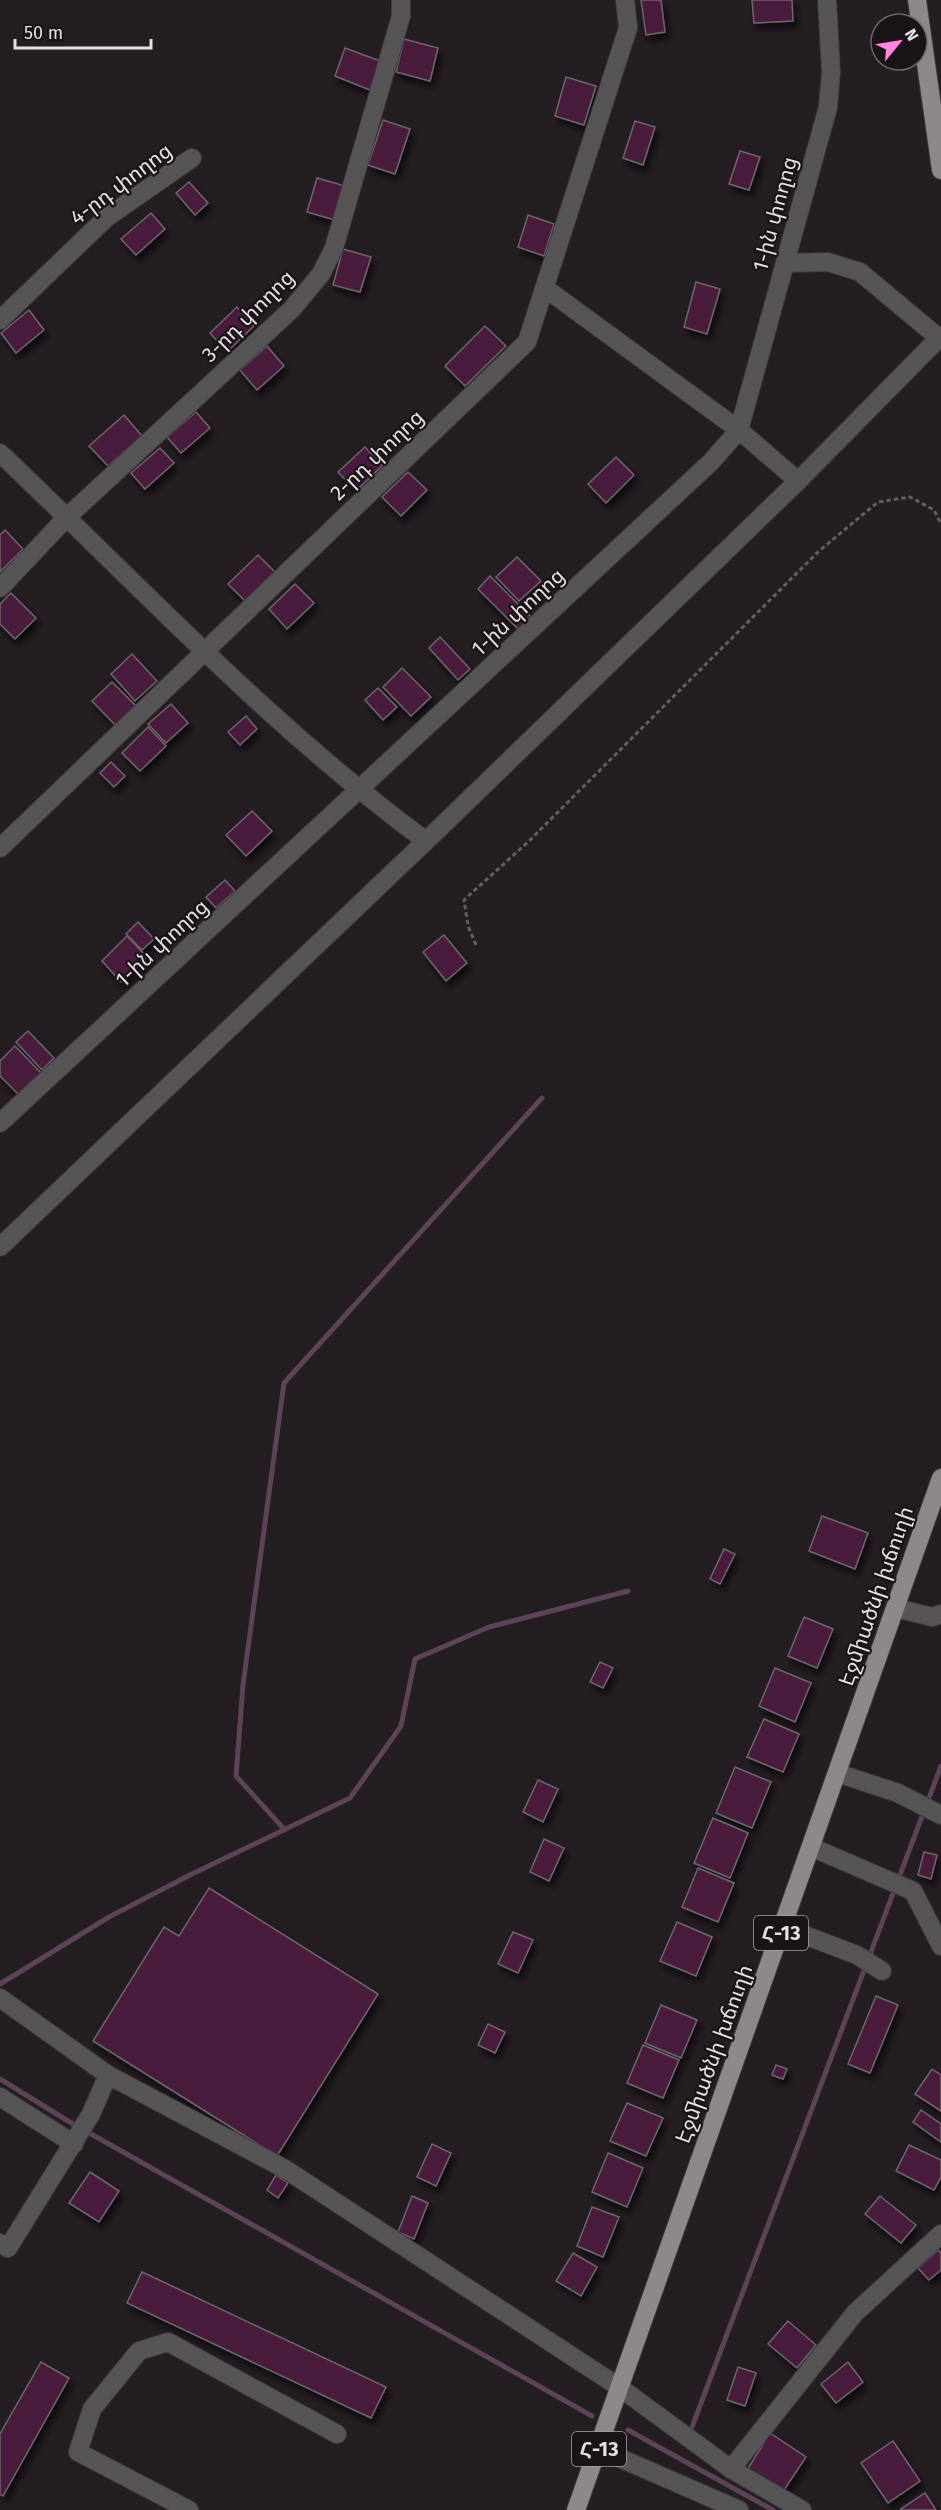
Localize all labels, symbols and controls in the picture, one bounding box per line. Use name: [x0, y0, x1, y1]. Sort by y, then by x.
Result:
scale bar: [15, 12, 152, 50]
north arrow: [869, 12, 929, 72]
text: 50 m: [24, 22, 63, 44]
text: N: [901, 25, 922, 44]
street label: 4-րդ փողոց: [65, 137, 177, 231]
street label: 1-ին փողոց: [747, 154, 803, 274]
street label: 3-րդ փողոց: [196, 264, 300, 368]
street label: 2-րդ փողոց: [325, 404, 429, 506]
street label: 1-ին փողոց: [466, 562, 570, 662]
street label: 1-ին փողոց: [110, 893, 214, 993]
street label: Էջմիածնի խճուղի: [833, 1503, 919, 1689]
road number: Հ-13: [754, 1916, 808, 1950]
street label: Էջմիածնի խճուղի: [670, 1961, 758, 2147]
road number: Հ-13: [572, 2432, 626, 2466]

